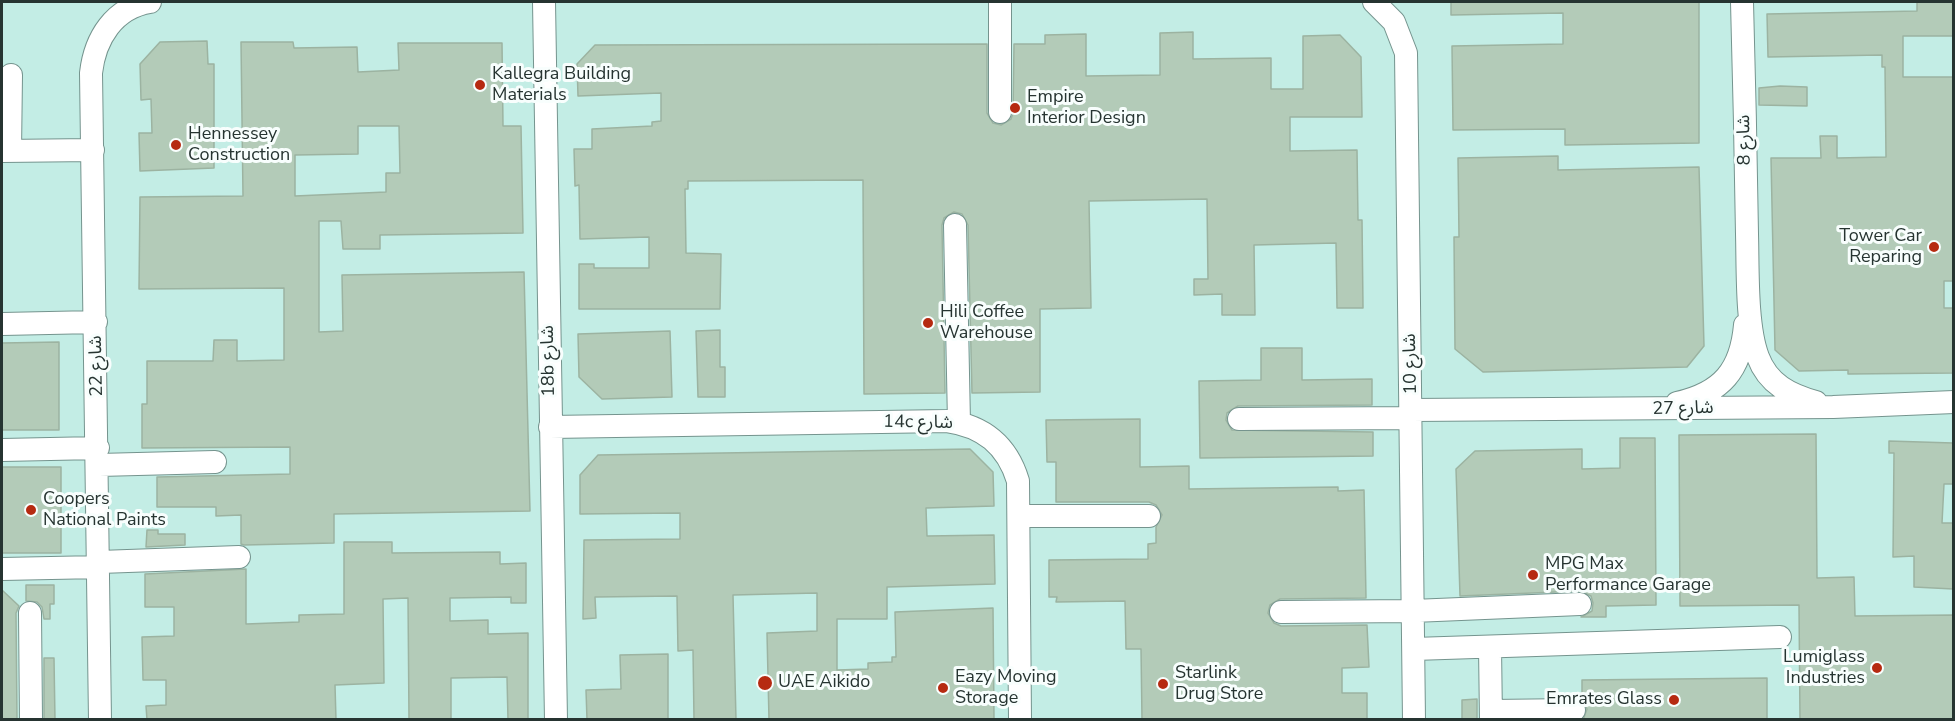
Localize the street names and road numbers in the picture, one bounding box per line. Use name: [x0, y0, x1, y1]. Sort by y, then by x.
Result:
street label: شارع 8: [1734, 115, 1756, 165]
street label: 18b شارع: [538, 325, 560, 397]
street label: شارع 10: [1400, 333, 1422, 395]
street label: شارع 22: [86, 335, 108, 397]
street label: شارع 27: [1652, 398, 1714, 420]
street label: 14c شارع: [883, 412, 953, 434]

